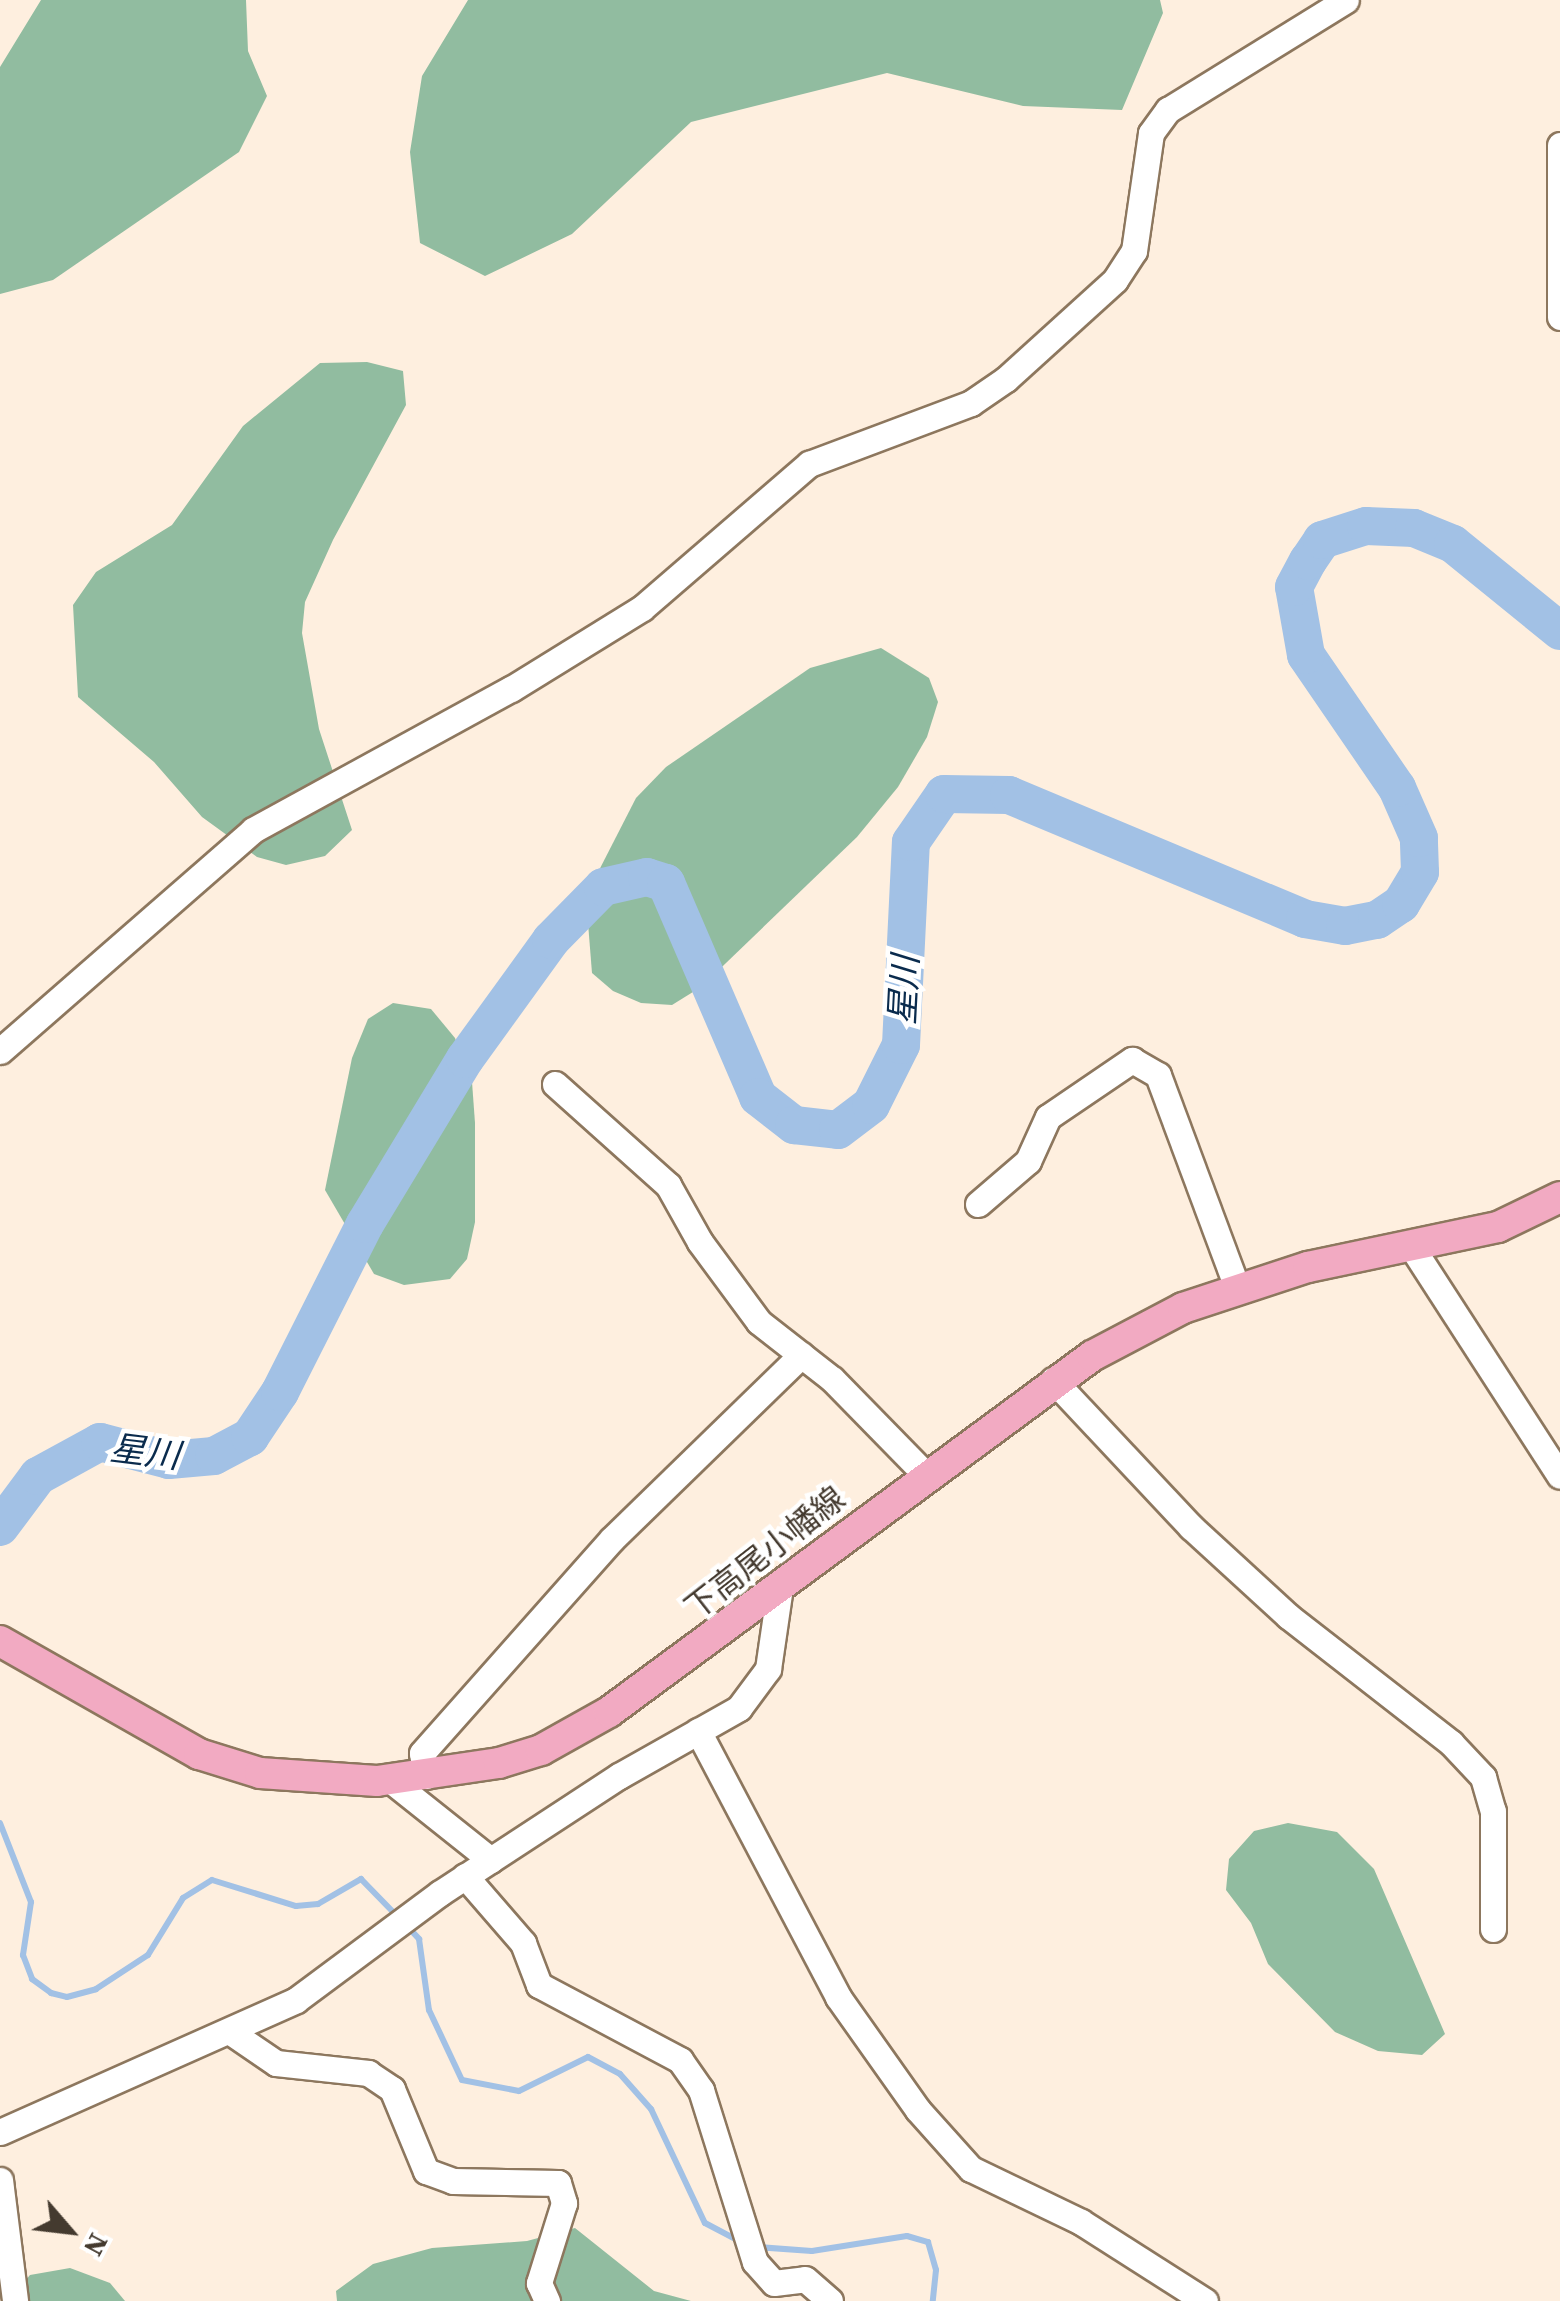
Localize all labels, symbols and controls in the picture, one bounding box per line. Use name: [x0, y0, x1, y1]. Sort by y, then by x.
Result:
water label: 星川: [881, 954, 927, 1026]
water label: 星川: [108, 1427, 182, 1477]
street label: 下高尾小幡線: [678, 1479, 852, 1627]
north arrow: [20, 2181, 120, 2281]
text: N: [75, 2227, 118, 2263]

